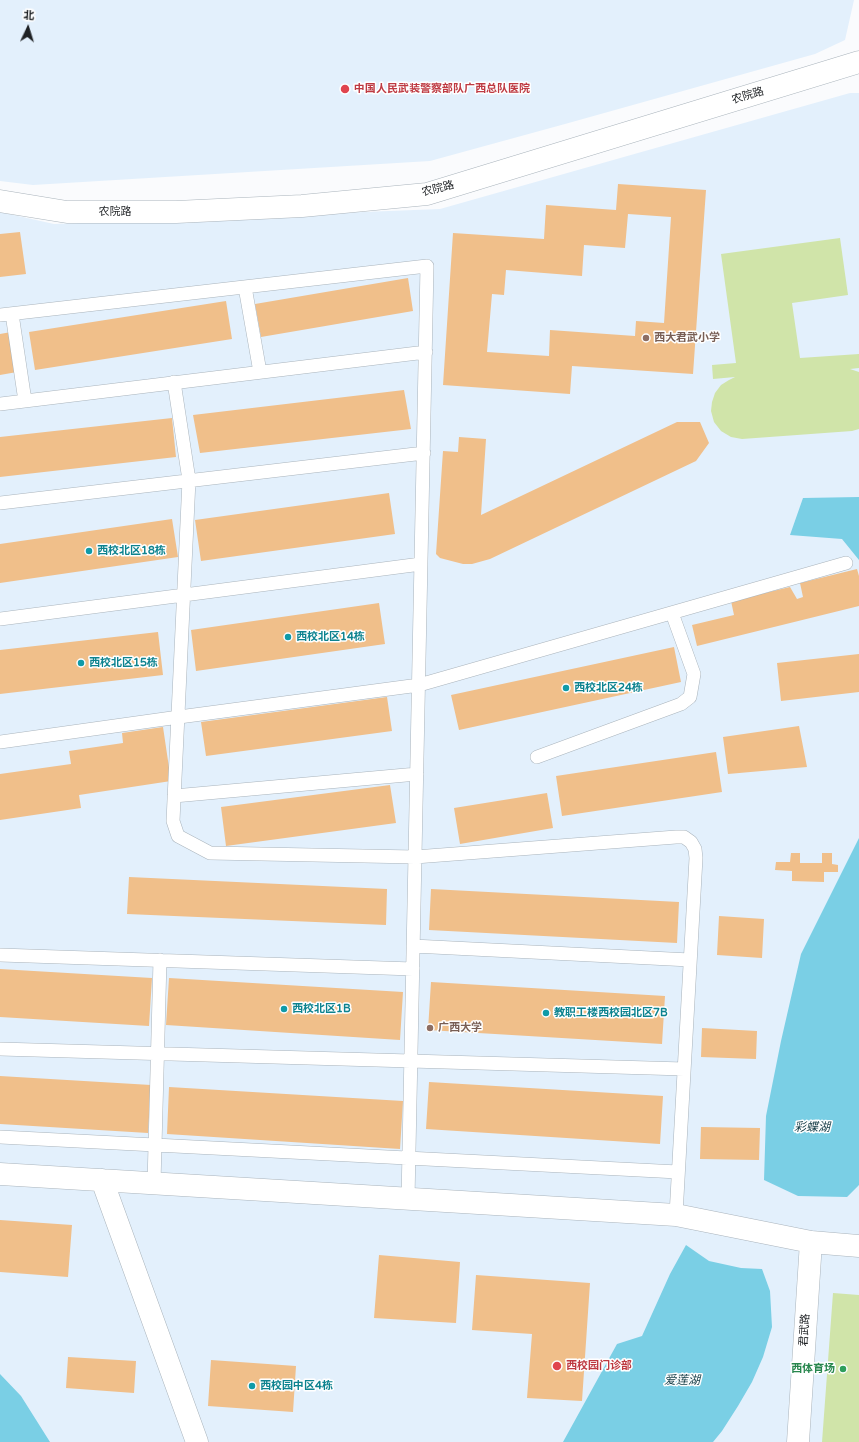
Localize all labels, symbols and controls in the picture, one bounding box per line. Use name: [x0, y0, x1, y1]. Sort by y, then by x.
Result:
north arrow: [8, 8, 48, 48]
text: 北: [23, 9, 35, 22]
place label: 中国人民武装警察部队广西总队医院: [354, 82, 530, 96]
marker: 中国人民武装警察部队广西总队医院: [339, 83, 351, 95]
street label: 农院路: [730, 85, 766, 107]
street label: 农院路: [420, 179, 456, 199]
street label: 农院路: [99, 205, 131, 219]
place label: 西大君武小学: [654, 331, 720, 345]
marker: 西大君武小学: [641, 333, 651, 343]
place label: 西校北区18栋: [97, 544, 166, 558]
marker: 西校北区18栋: [84, 546, 94, 556]
place label: 西校北区14栋: [296, 630, 365, 644]
marker: 西校北区14栋: [283, 632, 293, 642]
place label: 西校北区15栋: [89, 656, 158, 670]
marker: 西校北区15栋: [76, 658, 86, 668]
place label: 西校北区24栋: [574, 681, 643, 695]
marker: 西校北区24栋: [561, 683, 571, 693]
place label: 西校北区1B: [292, 1002, 351, 1016]
marker: 西校北区1B: [279, 1004, 289, 1014]
place label: 教职工楼西校园北区7B: [554, 1006, 668, 1020]
marker: 教职工楼西校园北区7B: [541, 1008, 551, 1018]
place label: 广西大学: [438, 1021, 482, 1035]
marker: 广西大学: [425, 1023, 435, 1033]
water label: 彩蝶湖: [794, 1121, 830, 1135]
street label: 君武路: [797, 1313, 813, 1347]
place label: 西校园门诊部: [566, 1359, 632, 1373]
marker: 西校园门诊部: [551, 1360, 563, 1372]
place label: 西体育场: [791, 1362, 835, 1376]
marker: 西体育场: [838, 1364, 848, 1374]
water label: 爱莲湖: [664, 1374, 700, 1388]
place label: 西校园中区4栋: [260, 1379, 333, 1393]
marker: 西校园中区4栋: [247, 1381, 257, 1391]

